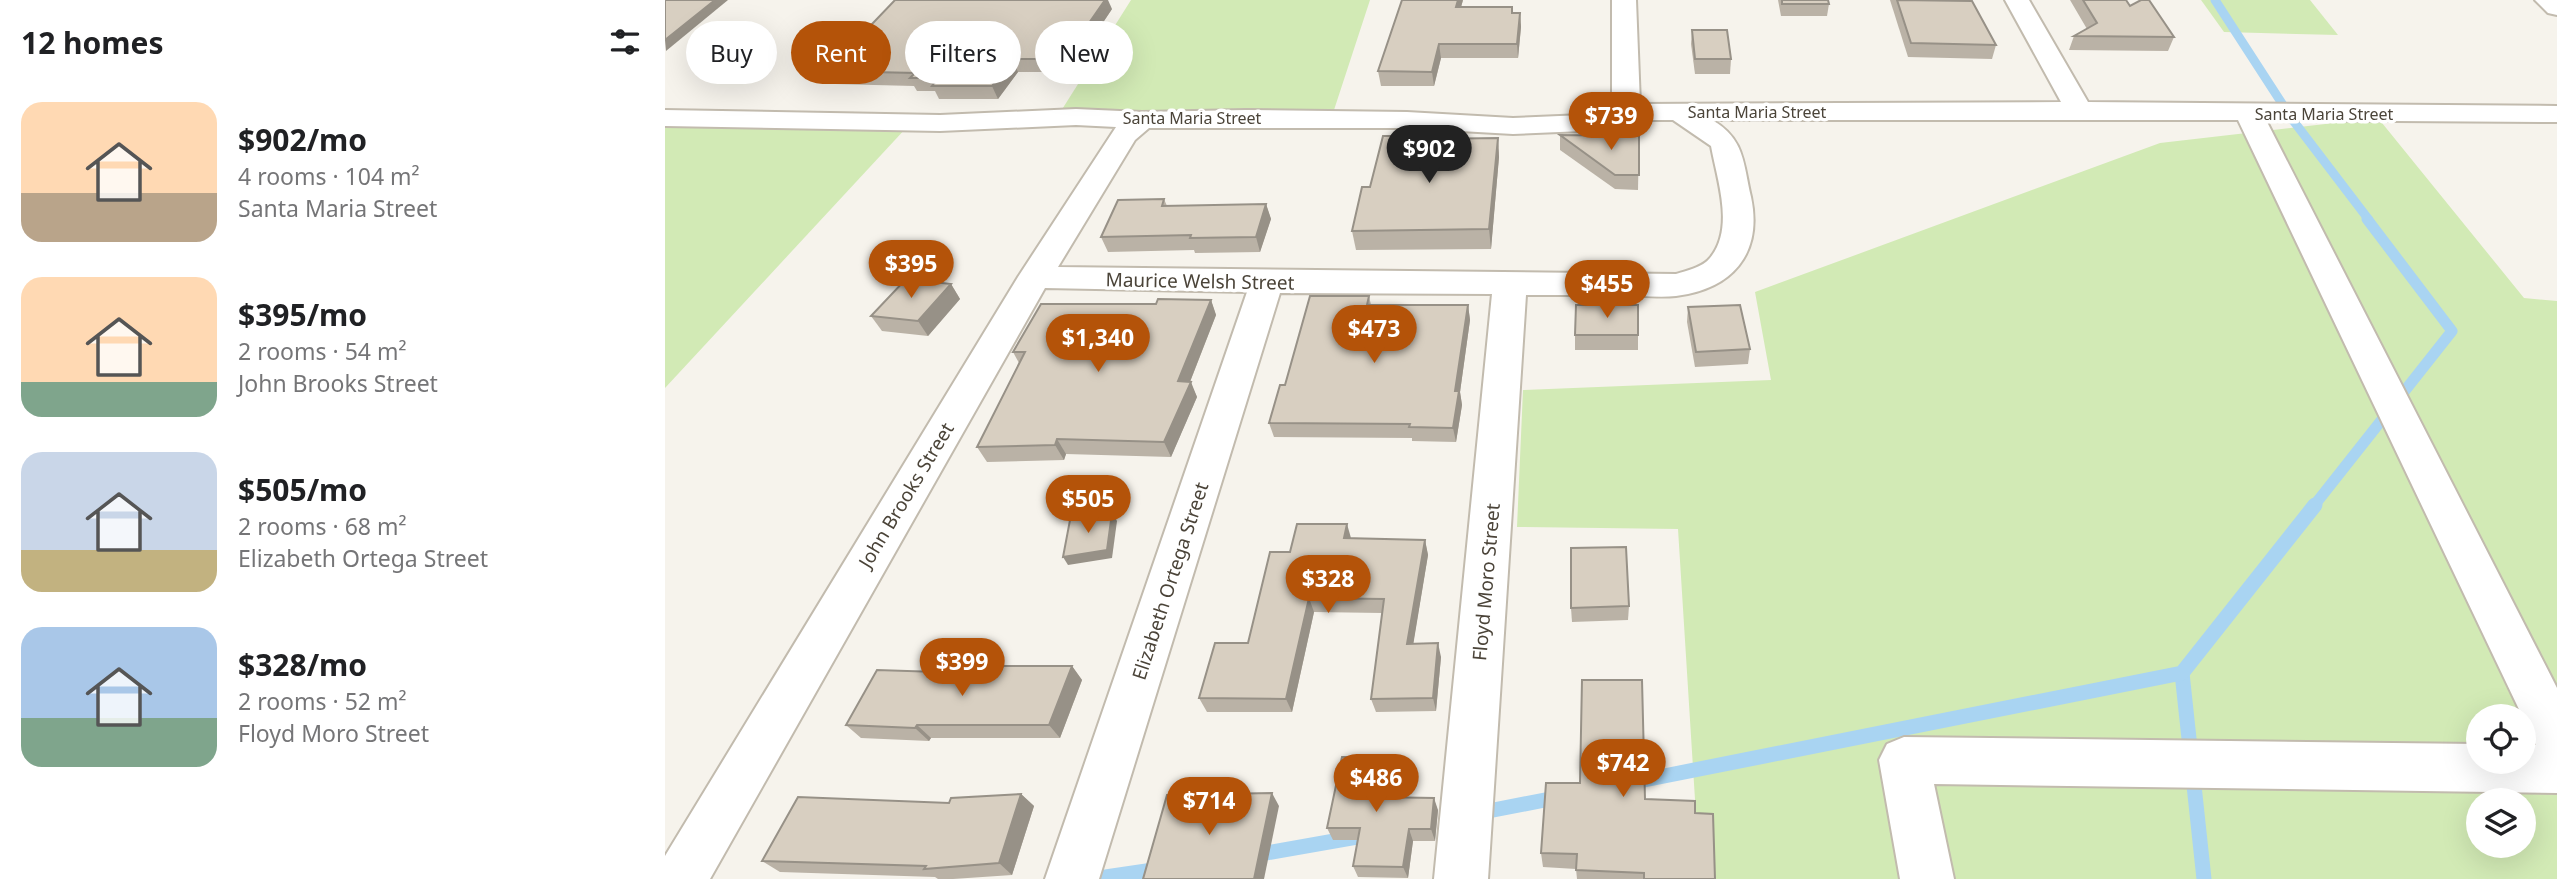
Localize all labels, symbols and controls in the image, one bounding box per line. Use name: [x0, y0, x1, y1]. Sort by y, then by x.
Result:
chip: Buy: [686, 21, 777, 84]
chip: Rent: [791, 21, 891, 84]
chip: Filters: [905, 21, 1021, 84]
chip: New: [1035, 21, 1133, 84]
text: 12 homes: [21, 22, 164, 63]
icon: filters: [606, 23, 644, 61]
pin: $739: [1570, 92, 1652, 152]
text: $739: [1585, 99, 1637, 131]
street label: Santa Maria Street: [1688, 101, 1827, 123]
street label: Santa Maria Street: [2255, 103, 2394, 125]
street label: Santa Maria Street: [1123, 107, 1262, 129]
text: $902/mo: [238, 119, 367, 160]
pin: $902: [1388, 125, 1470, 185]
icon: home: [77, 130, 161, 214]
text: $902: [1403, 132, 1455, 164]
text: 4 rooms · 104 m²: [238, 160, 420, 192]
text: Santa Maria Street: [238, 192, 437, 224]
pin: $395: [870, 240, 952, 300]
text: $395: [885, 247, 937, 279]
pin: $455: [1566, 260, 1648, 320]
street label: Maurice Welsh Street: [1105, 266, 1295, 296]
text: $455: [1581, 267, 1633, 299]
text: $395/mo: [238, 294, 367, 335]
icon: home: [77, 305, 161, 389]
pin: $473: [1333, 306, 1415, 365]
text: $473: [1348, 312, 1400, 344]
pin: $1,340: [1041, 314, 1155, 374]
text: $1,340: [1062, 321, 1134, 353]
text: 2 rooms · 54 m²: [238, 335, 407, 367]
text: John Brooks Street: [238, 367, 438, 399]
street label: John Brooks Street: [851, 417, 960, 574]
text: $505/mo: [238, 469, 367, 510]
pin: $505: [1047, 476, 1129, 535]
street label: Elizabeth Ortega Street: [1126, 479, 1214, 683]
icon: home: [77, 480, 161, 564]
text: $505: [1062, 482, 1114, 514]
street label: Floyd Moro Street: [1466, 502, 1506, 662]
text: 2 rooms · 68 m²: [238, 510, 407, 542]
text: Elizabeth Ortega Street: [238, 542, 488, 574]
pin: $328: [1287, 556, 1369, 615]
text: $328: [1302, 562, 1354, 594]
pin: $399: [921, 638, 1003, 698]
text: $328/mo: [238, 644, 367, 685]
text: $399: [936, 645, 988, 677]
icon: home: [77, 655, 161, 739]
text: 2 rooms · 52 m²: [238, 685, 407, 717]
map controls: [2466, 704, 2536, 858]
button: locate: [2466, 704, 2536, 774]
text: Floyd Moro Street: [238, 717, 429, 749]
pin: $742: [1582, 740, 1664, 799]
text: $742: [1597, 746, 1649, 778]
pin: $486: [1335, 754, 1417, 814]
text: $486: [1350, 761, 1402, 793]
pin: $714: [1168, 778, 1250, 837]
text: $714: [1183, 784, 1235, 816]
button: layers: [2466, 788, 2536, 858]

